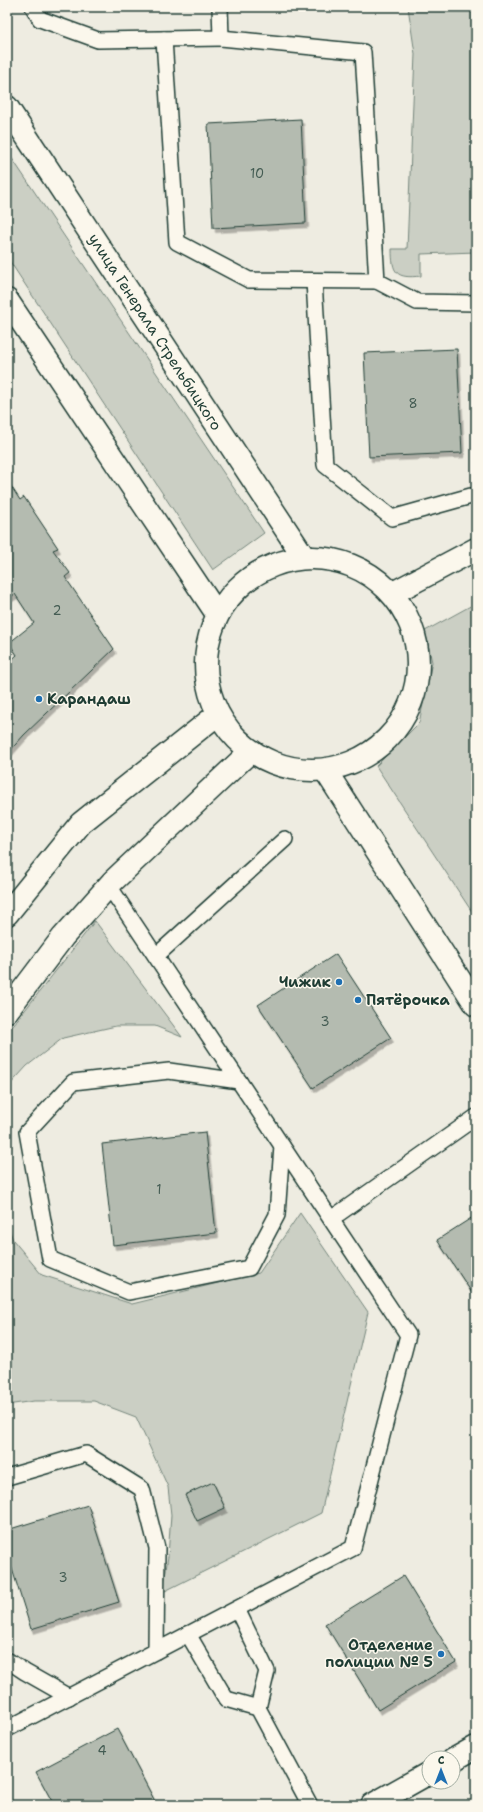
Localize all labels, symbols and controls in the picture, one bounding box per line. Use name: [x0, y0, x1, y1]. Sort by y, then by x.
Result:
house number: 10: [250, 165, 264, 182]
street label: улица Генерала Стрельбицкого: [84, 230, 226, 434]
house number: 8: [408, 395, 418, 412]
house number: 2: [52, 602, 62, 619]
place label: Карандаш: [47, 689, 131, 709]
marker: Карандаш: [34, 694, 44, 704]
place label: Чижик: [279, 972, 332, 992]
marker: Чижик: [334, 977, 344, 987]
place label: Пятёрочка: [366, 990, 450, 1010]
marker: Пятёрочка: [353, 995, 363, 1005]
house number: 3: [320, 1013, 330, 1030]
house number: 1: [156, 1181, 162, 1198]
house number: 3: [58, 1569, 68, 1586]
place label: Отделение полиции № 5: [325, 1635, 433, 1672]
marker: Отделение полиции № 5: [436, 1649, 446, 1659]
house number: 4: [97, 1742, 107, 1759]
north arrow: [421, 1750, 461, 1790]
text: С: [438, 1753, 445, 1768]

